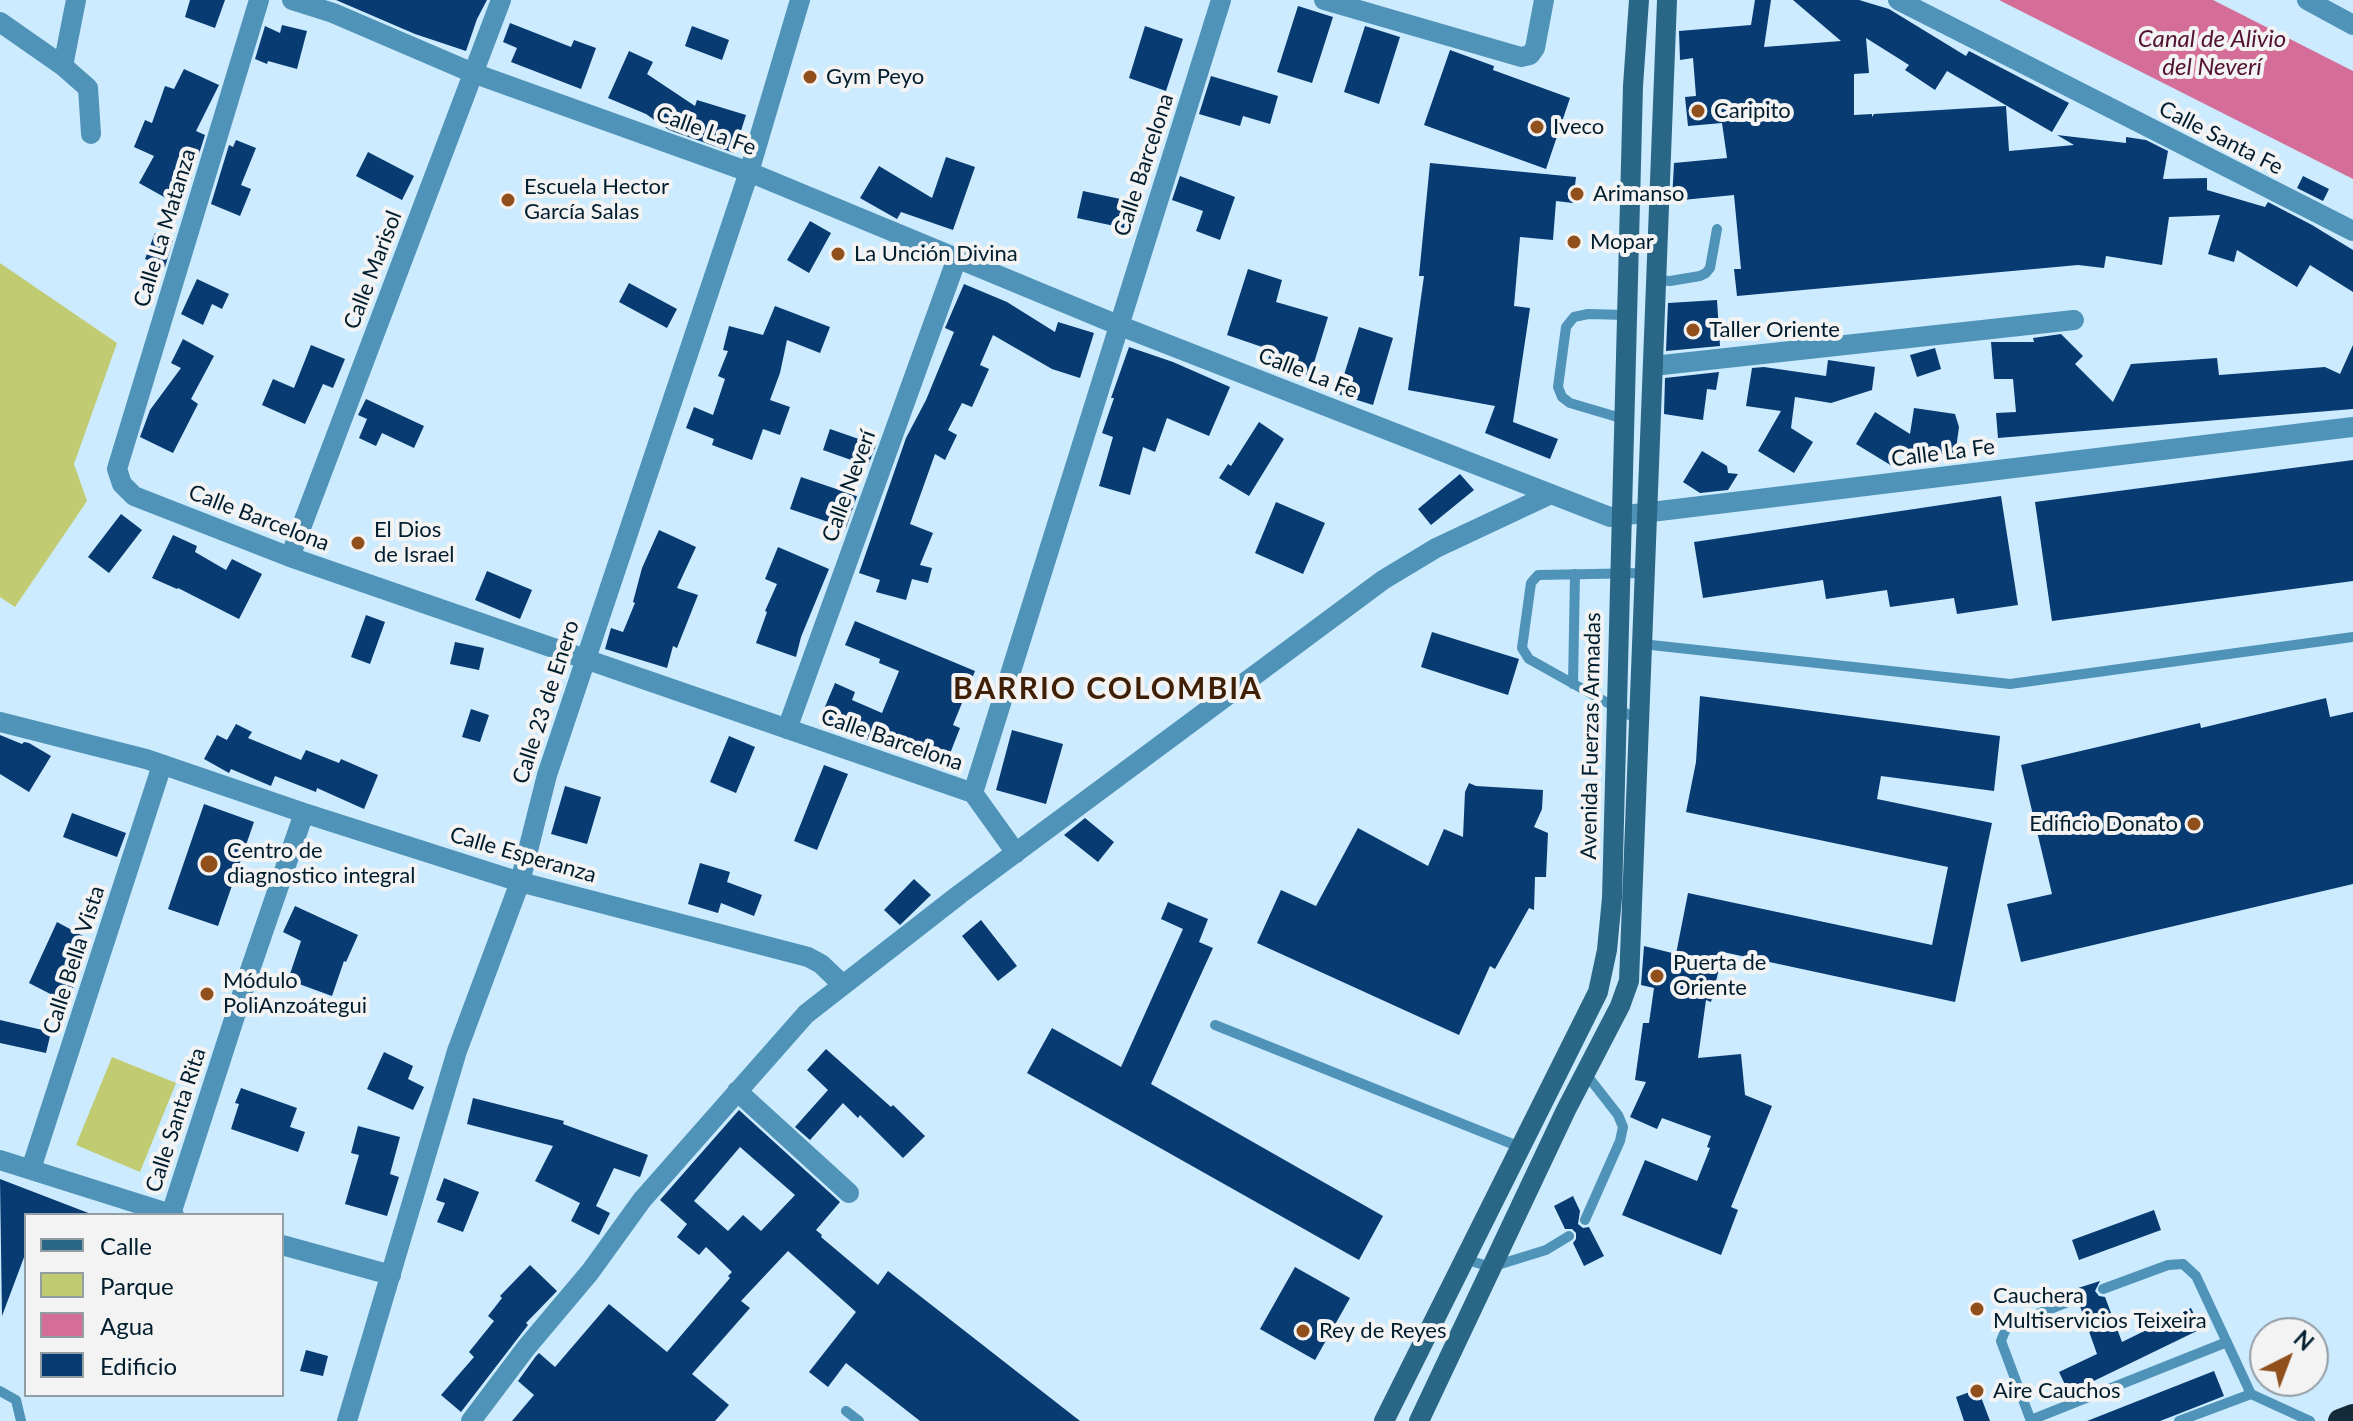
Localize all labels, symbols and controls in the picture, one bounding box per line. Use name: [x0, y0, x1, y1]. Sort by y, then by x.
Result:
water label: Canal de Alivio del Neverí: [2138, 25, 2286, 81]
place label: Gym Peyo: [826, 64, 924, 90]
marker: Gym Peyo: [801, 68, 819, 86]
street label: Calle Barcelona: [1108, 90, 1180, 240]
street label: Calle Santa Fe: [2155, 95, 2287, 181]
place label: Caripito: [1714, 98, 1791, 124]
street label: Calle La Fe: [653, 101, 759, 161]
marker: Caripito: [1689, 102, 1707, 120]
place label: Iveco: [1553, 114, 1604, 140]
marker: Iveco: [1528, 118, 1546, 136]
street label: Calle La Matanza: [128, 146, 202, 310]
place label: Escuela Hector García Salas: [524, 174, 669, 226]
place label: Arimanso: [1593, 181, 1684, 207]
marker: Arimanso: [1568, 185, 1586, 203]
marker: Escuela Hector García Salas: [499, 191, 517, 209]
street label: Calle Marisol: [338, 207, 408, 333]
place label: Mopar: [1590, 229, 1654, 255]
marker: Mopar: [1565, 233, 1583, 251]
place label: La Unción Divina: [854, 241, 1018, 267]
marker: La Unción Divina: [829, 245, 847, 263]
place label: Taller Oriente: [1709, 317, 1840, 343]
marker: Taller Oriente: [1684, 321, 1702, 339]
street label: Calle La Fe: [1255, 342, 1361, 404]
street label: Calle Neverí: [817, 426, 881, 546]
street label: Calle La Fe: [1890, 434, 1996, 472]
street label: Calle Barcelona: [185, 479, 333, 557]
place label: El Dios de Israel: [374, 517, 454, 568]
marker: El Dios de Israel: [349, 534, 367, 552]
street label: Avenida Fuerzas Armadas: [1576, 612, 1606, 860]
street label: Calle 23 de Enero: [507, 617, 585, 787]
district label: BARRIO COLOMBIA: [953, 671, 1263, 707]
street label: Calle Barcelona: [817, 703, 967, 777]
place label: Edificio Donato: [2029, 811, 2178, 837]
marker: Edificio Donato: [2185, 815, 2203, 833]
street label: Calle Esperanza: [447, 821, 599, 889]
place label: Centro de diagnostico integral: [227, 838, 415, 890]
marker: Centro de diagnostico integral: [198, 853, 220, 875]
street label: Calle Bella Vista: [38, 882, 110, 1038]
place label: Puerta de Oriente: [1673, 950, 1766, 1002]
marker: Puerta de Oriente: [1648, 967, 1666, 985]
place label: Módulo PoliAnzoátegui: [223, 968, 367, 1020]
marker: Módulo PoliAnzoátegui: [198, 985, 216, 1003]
street label: Calle Santa Rita: [140, 1044, 212, 1196]
legend: [24, 1213, 284, 1397]
text: Calle: [100, 1231, 152, 1260]
text: Parque: [100, 1271, 174, 1300]
place label: Cauchera Multiservicios Teixeira: [1993, 1283, 2207, 1334]
marker: Cauchera Multiservicios Teixeira: [1968, 1300, 1986, 1318]
text: Agua: [100, 1311, 154, 1340]
north arrow: [2249, 1317, 2329, 1397]
place label: Rey de Reyes: [1319, 1318, 1447, 1344]
marker: Rey de Reyes: [1294, 1322, 1312, 1340]
text: N: [2289, 1325, 2319, 1356]
text: Edificio: [100, 1351, 177, 1380]
place label: Aire Cauchos: [1993, 1378, 2121, 1404]
marker: Aire Cauchos: [1968, 1382, 1986, 1400]

